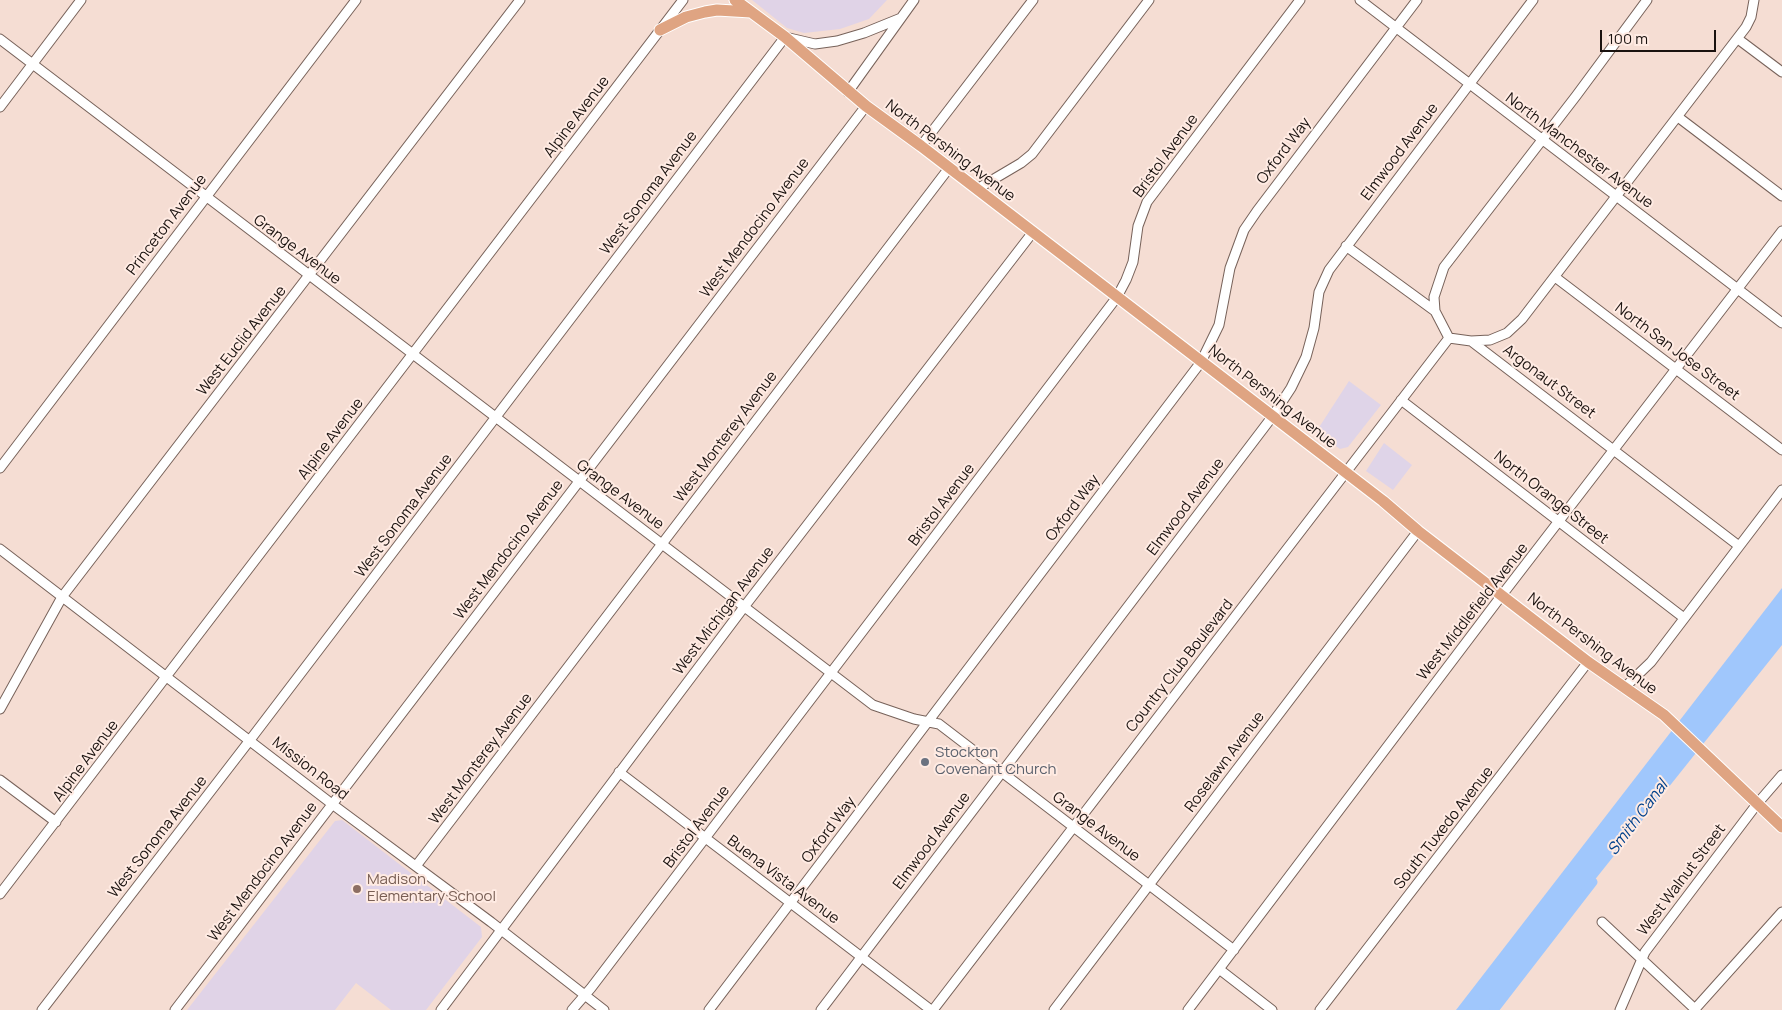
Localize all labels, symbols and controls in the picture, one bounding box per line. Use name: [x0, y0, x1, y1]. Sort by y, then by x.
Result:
scale bar: [1602, 20, 1718, 52]
text: 100 m: [1608, 28, 1648, 49]
street label: Alpine Avenue: [541, 73, 613, 161]
street label: North Manchester Avenue: [1502, 90, 1656, 212]
street label: North Pershing Avenue: [882, 96, 1018, 206]
street label: Elmwood Avenue: [1358, 100, 1442, 204]
street label: Bristol Avenue: [1130, 111, 1202, 201]
street label: Oxford Way: [1253, 114, 1315, 188]
street label: West Sonoma Avenue: [597, 128, 701, 258]
street label: West Mendocino Avenue: [697, 155, 813, 301]
street label: Princeton Avenue: [123, 171, 211, 279]
street label: Grange Avenue: [250, 211, 344, 289]
street label: West Euclid Avenue: [193, 282, 291, 400]
street label: North San Jose Street: [1611, 299, 1743, 405]
street label: North Pershing Avenue: [1204, 341, 1340, 453]
street label: Argonaut Street: [1499, 341, 1599, 423]
street label: West Monterey Avenue: [671, 368, 781, 506]
street label: Alpine Avenue: [295, 395, 367, 483]
street label: North Orange Street: [1490, 448, 1612, 548]
street label: West Sonoma Avenue: [352, 451, 456, 581]
street label: Elmwood Avenue: [1144, 455, 1228, 559]
street label: Grange Avenue: [573, 456, 667, 534]
street label: Bristol Avenue: [905, 460, 979, 550]
street label: Oxford Way: [1042, 471, 1104, 545]
street label: West Mendocino Avenue: [451, 477, 567, 623]
street label: West Middlefield Avenue: [1414, 540, 1532, 684]
street label: West Michigan Avenue: [670, 543, 778, 679]
street label: North Pershing Avenue: [1524, 589, 1660, 699]
street label: Country Club Boulevard: [1123, 596, 1237, 736]
street label: West Monterey Avenue: [426, 690, 536, 828]
street label: Roselawn Avenue: [1181, 708, 1269, 816]
street label: Alpine Avenue: [50, 717, 122, 805]
street label: Mission Road: [268, 734, 352, 804]
place label: Stockton Covenant Church: [935, 744, 1056, 779]
marker: Stockton Covenant Church: [919, 756, 931, 768]
street label: South Tuxedo Avenue: [1391, 763, 1497, 893]
street label: West Sonoma Avenue: [105, 772, 211, 902]
water label: Smith Canal: [1604, 777, 1672, 859]
street label: Bristol Avenue: [660, 782, 734, 872]
street label: Grange Avenue: [1049, 788, 1143, 866]
street label: Elmwood Avenue: [890, 789, 974, 893]
street label: Oxford Way: [798, 793, 860, 867]
street label: West Mendocino Avenue: [205, 799, 321, 945]
street label: West Walnut Street: [1634, 821, 1730, 939]
street label: Buena Vista Avenue: [723, 832, 843, 928]
place label: Madison Elementary School: [367, 871, 496, 906]
marker: Madison Elementary School: [351, 883, 363, 895]

